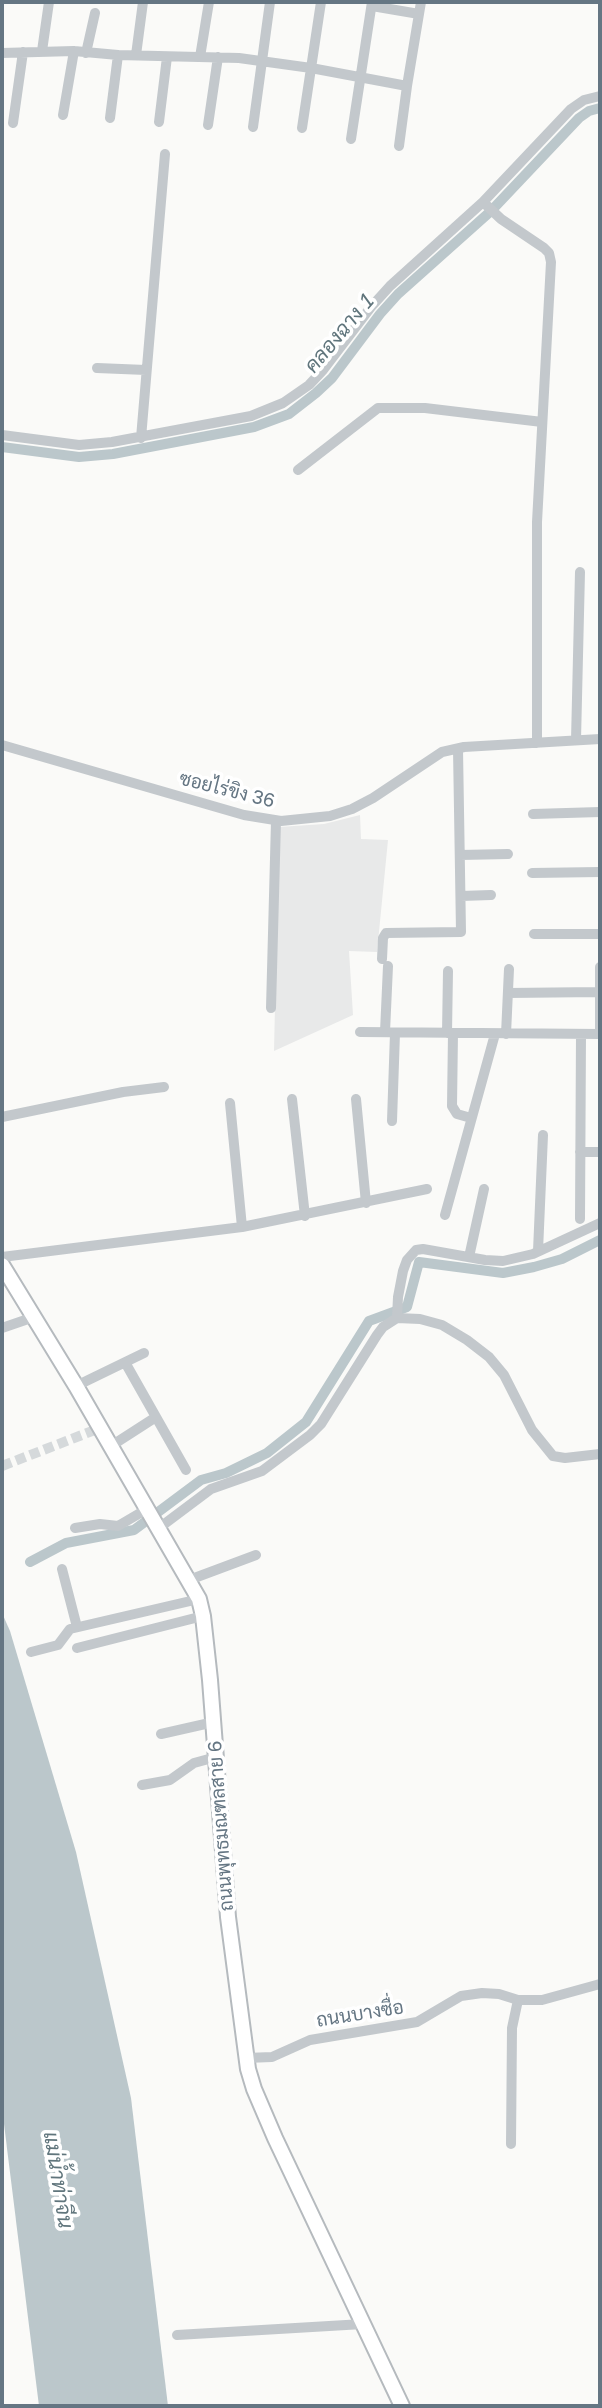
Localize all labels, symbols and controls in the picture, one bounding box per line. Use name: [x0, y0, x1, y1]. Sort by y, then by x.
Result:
water label: คลองฉาง 1: [299, 290, 379, 378]
street label: ซอยไร่ขิง 36: [177, 767, 277, 813]
street label: ถนนพุทธมณฑลสาย 6: [204, 1740, 238, 1912]
street label: ถนนบางซื่อ: [315, 1996, 405, 2032]
water label: แม่น้ำท่าจีน: [38, 2130, 78, 2230]

